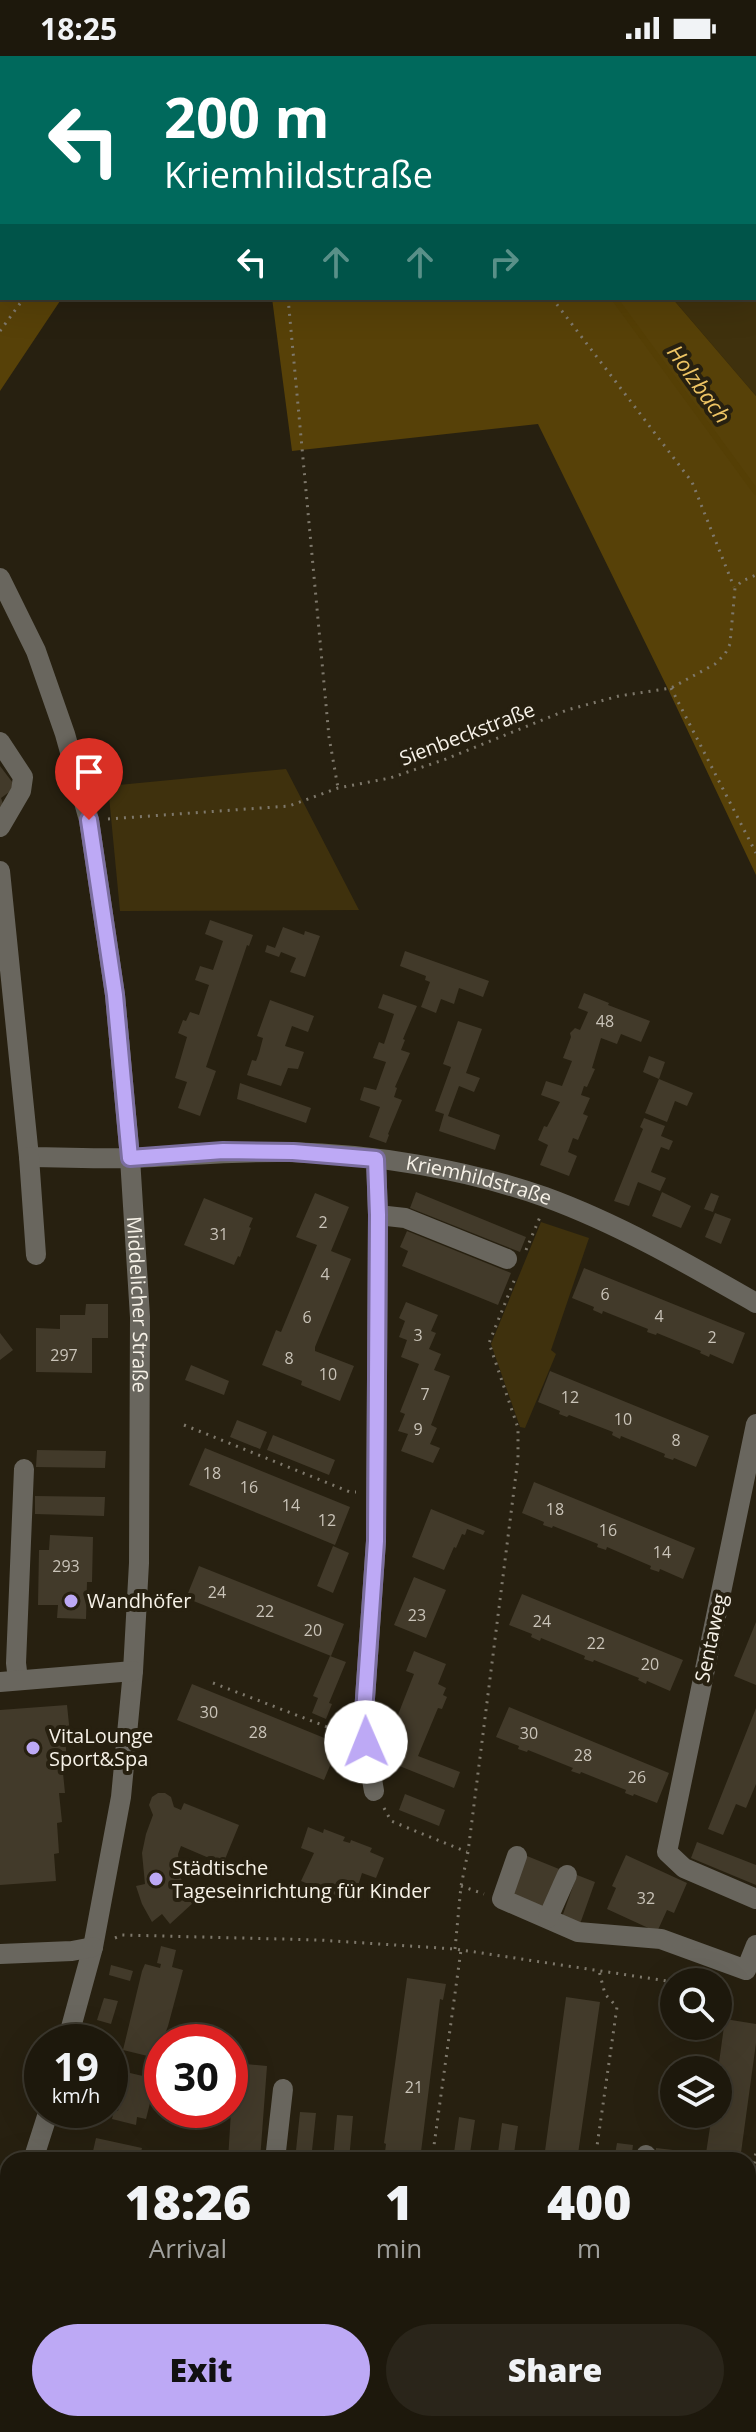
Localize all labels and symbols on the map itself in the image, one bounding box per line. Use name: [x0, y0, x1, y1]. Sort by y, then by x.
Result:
water label: Holzbach: [661, 338, 739, 429]
street label: Sienbeckstraße: [395, 695, 538, 772]
pin: [55, 738, 123, 820]
house number: 48: [596, 1010, 614, 1032]
street label: Kriemhildstraße: [404, 1149, 556, 1211]
house number: 2: [318, 1211, 328, 1233]
street label: Middelicher Straße: [121, 1216, 154, 1393]
house number: 31: [210, 1223, 228, 1245]
house number: 4: [320, 1263, 330, 1285]
house number: 6: [600, 1283, 610, 1305]
house number: 4: [654, 1305, 664, 1327]
house number: 6: [302, 1306, 312, 1328]
house number: 3: [413, 1324, 423, 1346]
house number: 2: [707, 1326, 717, 1348]
house number: 297: [50, 1344, 78, 1366]
house number: 8: [284, 1347, 294, 1369]
house number: 10: [319, 1363, 337, 1385]
house number: 7: [420, 1383, 430, 1405]
house number: 12: [561, 1386, 579, 1408]
house number: 10: [614, 1408, 632, 1430]
house number: 9: [413, 1418, 423, 1440]
house number: 8: [671, 1429, 681, 1451]
house number: 18: [203, 1462, 221, 1484]
house number: 16: [240, 1476, 258, 1498]
house number: 14: [282, 1494, 300, 1516]
house number: 18: [546, 1498, 564, 1520]
house number: 12: [318, 1509, 336, 1531]
house number: 16: [599, 1519, 617, 1541]
house number: 14: [653, 1541, 671, 1563]
house number: 293: [52, 1555, 80, 1577]
house number: 24: [208, 1581, 226, 1603]
place label: Wandhöfer: [87, 1587, 192, 1614]
street label: Sentaweg: [688, 1591, 733, 1685]
marker: Wandhöfer: [62, 1592, 80, 1610]
house number: 22: [256, 1600, 274, 1622]
house number: 23: [408, 1604, 426, 1626]
house number: 24: [533, 1610, 551, 1632]
house number: 20: [304, 1619, 322, 1641]
house number: 22: [587, 1632, 605, 1654]
house number: 20: [641, 1653, 659, 1675]
position arrow: [324, 1700, 408, 1784]
house number: 30: [200, 1701, 218, 1723]
house number: 28: [249, 1721, 267, 1743]
place label: VitaLounge Sport&Spa: [49, 1722, 153, 1772]
house number: 30: [520, 1722, 538, 1744]
marker: VitaLounge Sport&Spa: [24, 1739, 42, 1757]
house number: 28: [574, 1744, 592, 1766]
house number: 26: [628, 1766, 646, 1788]
place label: Städtische Tageseinrichtung für Kinder: [172, 1854, 431, 1904]
marker: Städtische Tageseinrichtung für Kinder: [147, 1870, 165, 1888]
house number: 32: [637, 1887, 655, 1909]
speed limit sign: 30: [144, 2024, 248, 2128]
house number: 21: [405, 2076, 423, 2098]

